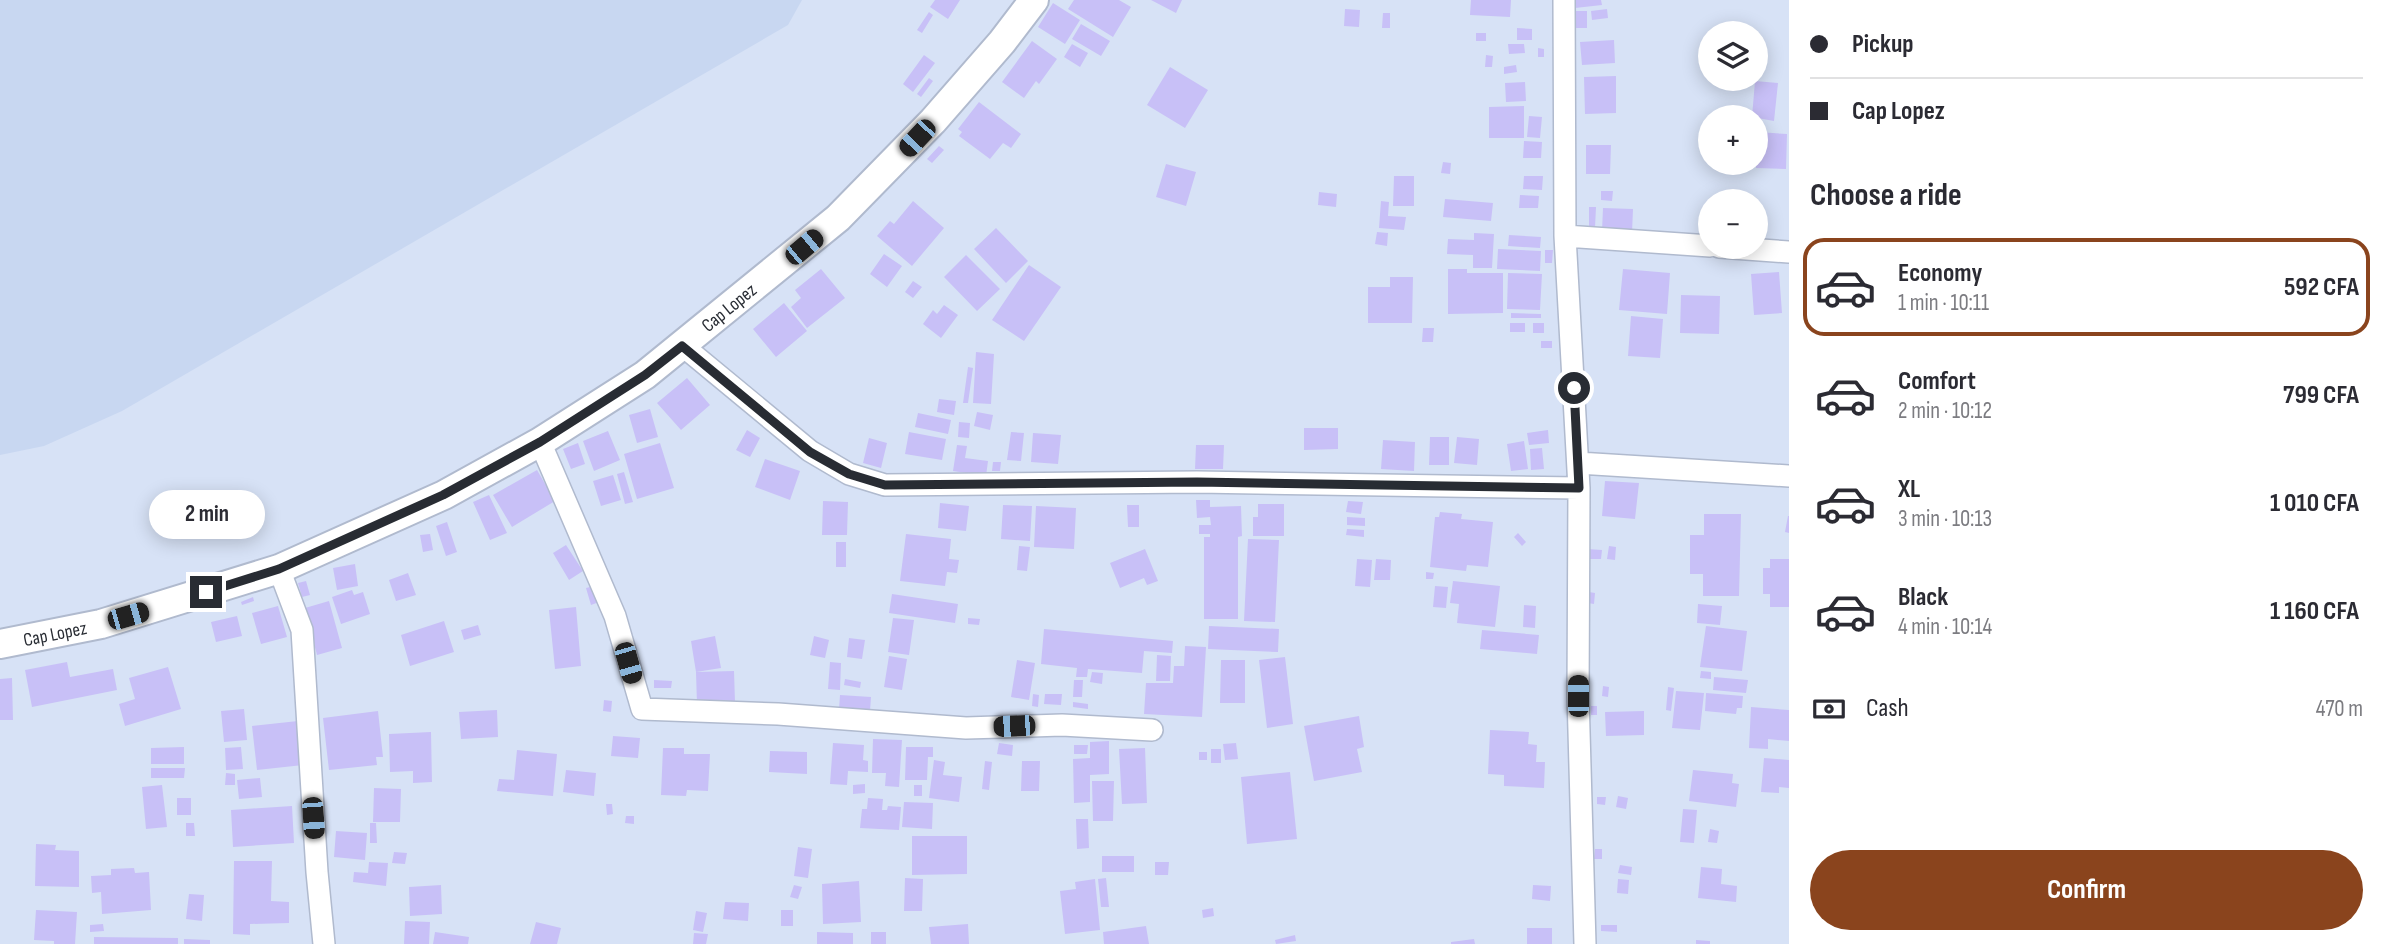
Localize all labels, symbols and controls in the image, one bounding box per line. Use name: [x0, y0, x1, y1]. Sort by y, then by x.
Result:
map controls: [1698, 21, 1768, 259]
button: layers: [1698, 21, 1768, 91]
text: Pickup: [1852, 29, 1914, 60]
text: Cap Lopez: [1852, 96, 1945, 127]
button: +: [1698, 105, 1768, 175]
car: [895, 115, 940, 161]
text: Choose a ride: [1810, 176, 1962, 215]
button: −: [1698, 189, 1768, 259]
car: [782, 225, 827, 269]
icon: car: [1814, 256, 1877, 319]
text: Economy: [1898, 258, 1982, 289]
text: 592 CFA: [2284, 272, 2359, 303]
street label: Cap Lopez: [697, 279, 762, 337]
text: 1 min · 10:11: [1898, 289, 1989, 317]
icon: car: [1814, 364, 1877, 427]
text: Comfort: [1898, 366, 1976, 397]
route start: [1558, 372, 1590, 404]
text: 799 CFA: [2283, 380, 2359, 411]
text: 2 min · 10:12: [1898, 397, 1992, 425]
icon: car: [1814, 472, 1877, 535]
text: XL: [1898, 474, 1920, 505]
text: 1 010 CFA: [2270, 488, 2359, 519]
callout: 2 min: [148, 490, 264, 540]
text: 2 min: [185, 500, 229, 528]
text: 3 min · 10:13: [1898, 505, 1992, 533]
route end: [190, 576, 222, 608]
icon: car: [1814, 580, 1877, 643]
text: Black: [1898, 582, 1948, 613]
text: 1 160 CFA: [2270, 596, 2359, 627]
car: [105, 600, 152, 632]
text: 4 min · 10:14: [1898, 613, 1992, 641]
street label: Cap Lopez: [22, 617, 89, 652]
car: [613, 640, 644, 686]
car: [1568, 675, 1589, 717]
icon: cash: [1810, 690, 1848, 728]
text: Cash: [1866, 693, 1909, 724]
text: 470 m: [2316, 695, 2363, 723]
car: [993, 715, 1036, 737]
car: [302, 796, 325, 840]
button: Confirm: [1810, 850, 2363, 930]

